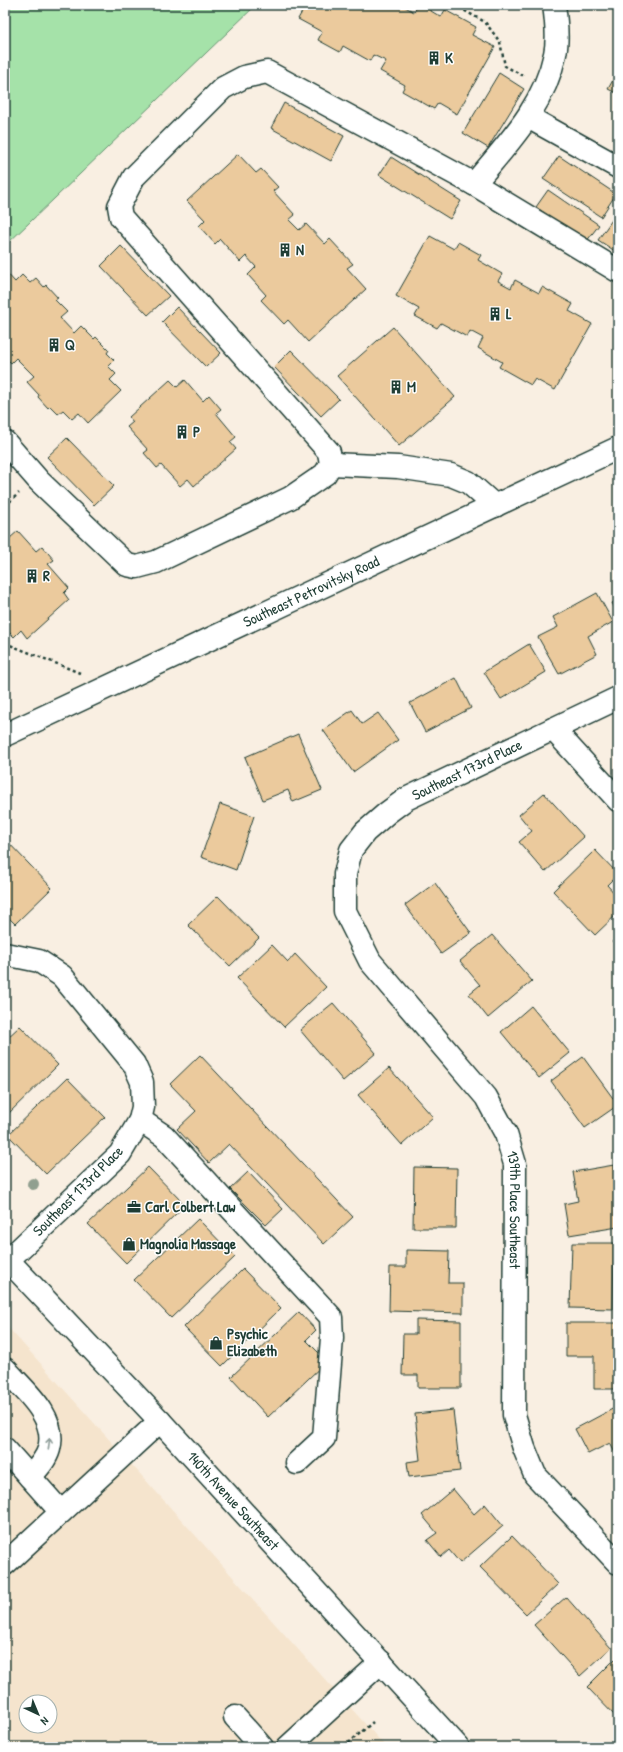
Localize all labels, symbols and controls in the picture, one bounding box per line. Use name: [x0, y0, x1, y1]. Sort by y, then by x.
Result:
place label: K: [445, 47, 453, 68]
building icon: K: [426, 50, 442, 66]
place label: N: [296, 239, 304, 260]
building icon: N: [277, 242, 293, 258]
place label: L: [506, 303, 512, 324]
building icon: L: [487, 306, 503, 322]
place label: Q: [65, 334, 75, 355]
building icon: Q: [46, 337, 62, 353]
place label: M: [407, 376, 416, 397]
building icon: M: [388, 379, 404, 395]
place label: P: [193, 421, 200, 442]
building icon: P: [174, 424, 190, 440]
street label: Southeast Petrovitsky Road: [239, 550, 382, 632]
place label: R: [43, 565, 50, 586]
building icon: R: [24, 568, 40, 584]
street label: Southeast 173rd Place: [408, 734, 525, 805]
street label: Southeast 173rd Place: [28, 1141, 128, 1241]
street label: 139th Place Southeast: [502, 1148, 526, 1270]
place label: Carl Colbert Law: [145, 1196, 236, 1217]
office icon: Carl Colbert Law: [126, 1199, 142, 1215]
place label: Magnolia Massage: [140, 1233, 236, 1255]
shop icon: Magnolia Massage: [121, 1236, 137, 1252]
place label: Psychic Elizabeth: [227, 1323, 278, 1361]
shop icon: Psychic Elizabeth: [208, 1335, 224, 1351]
one-way arrow: [45, 1438, 53, 1451]
street label: 140th Avenue Southeast: [183, 1446, 285, 1555]
north arrow: [18, 1694, 58, 1734]
text: N: [38, 1714, 52, 1728]

